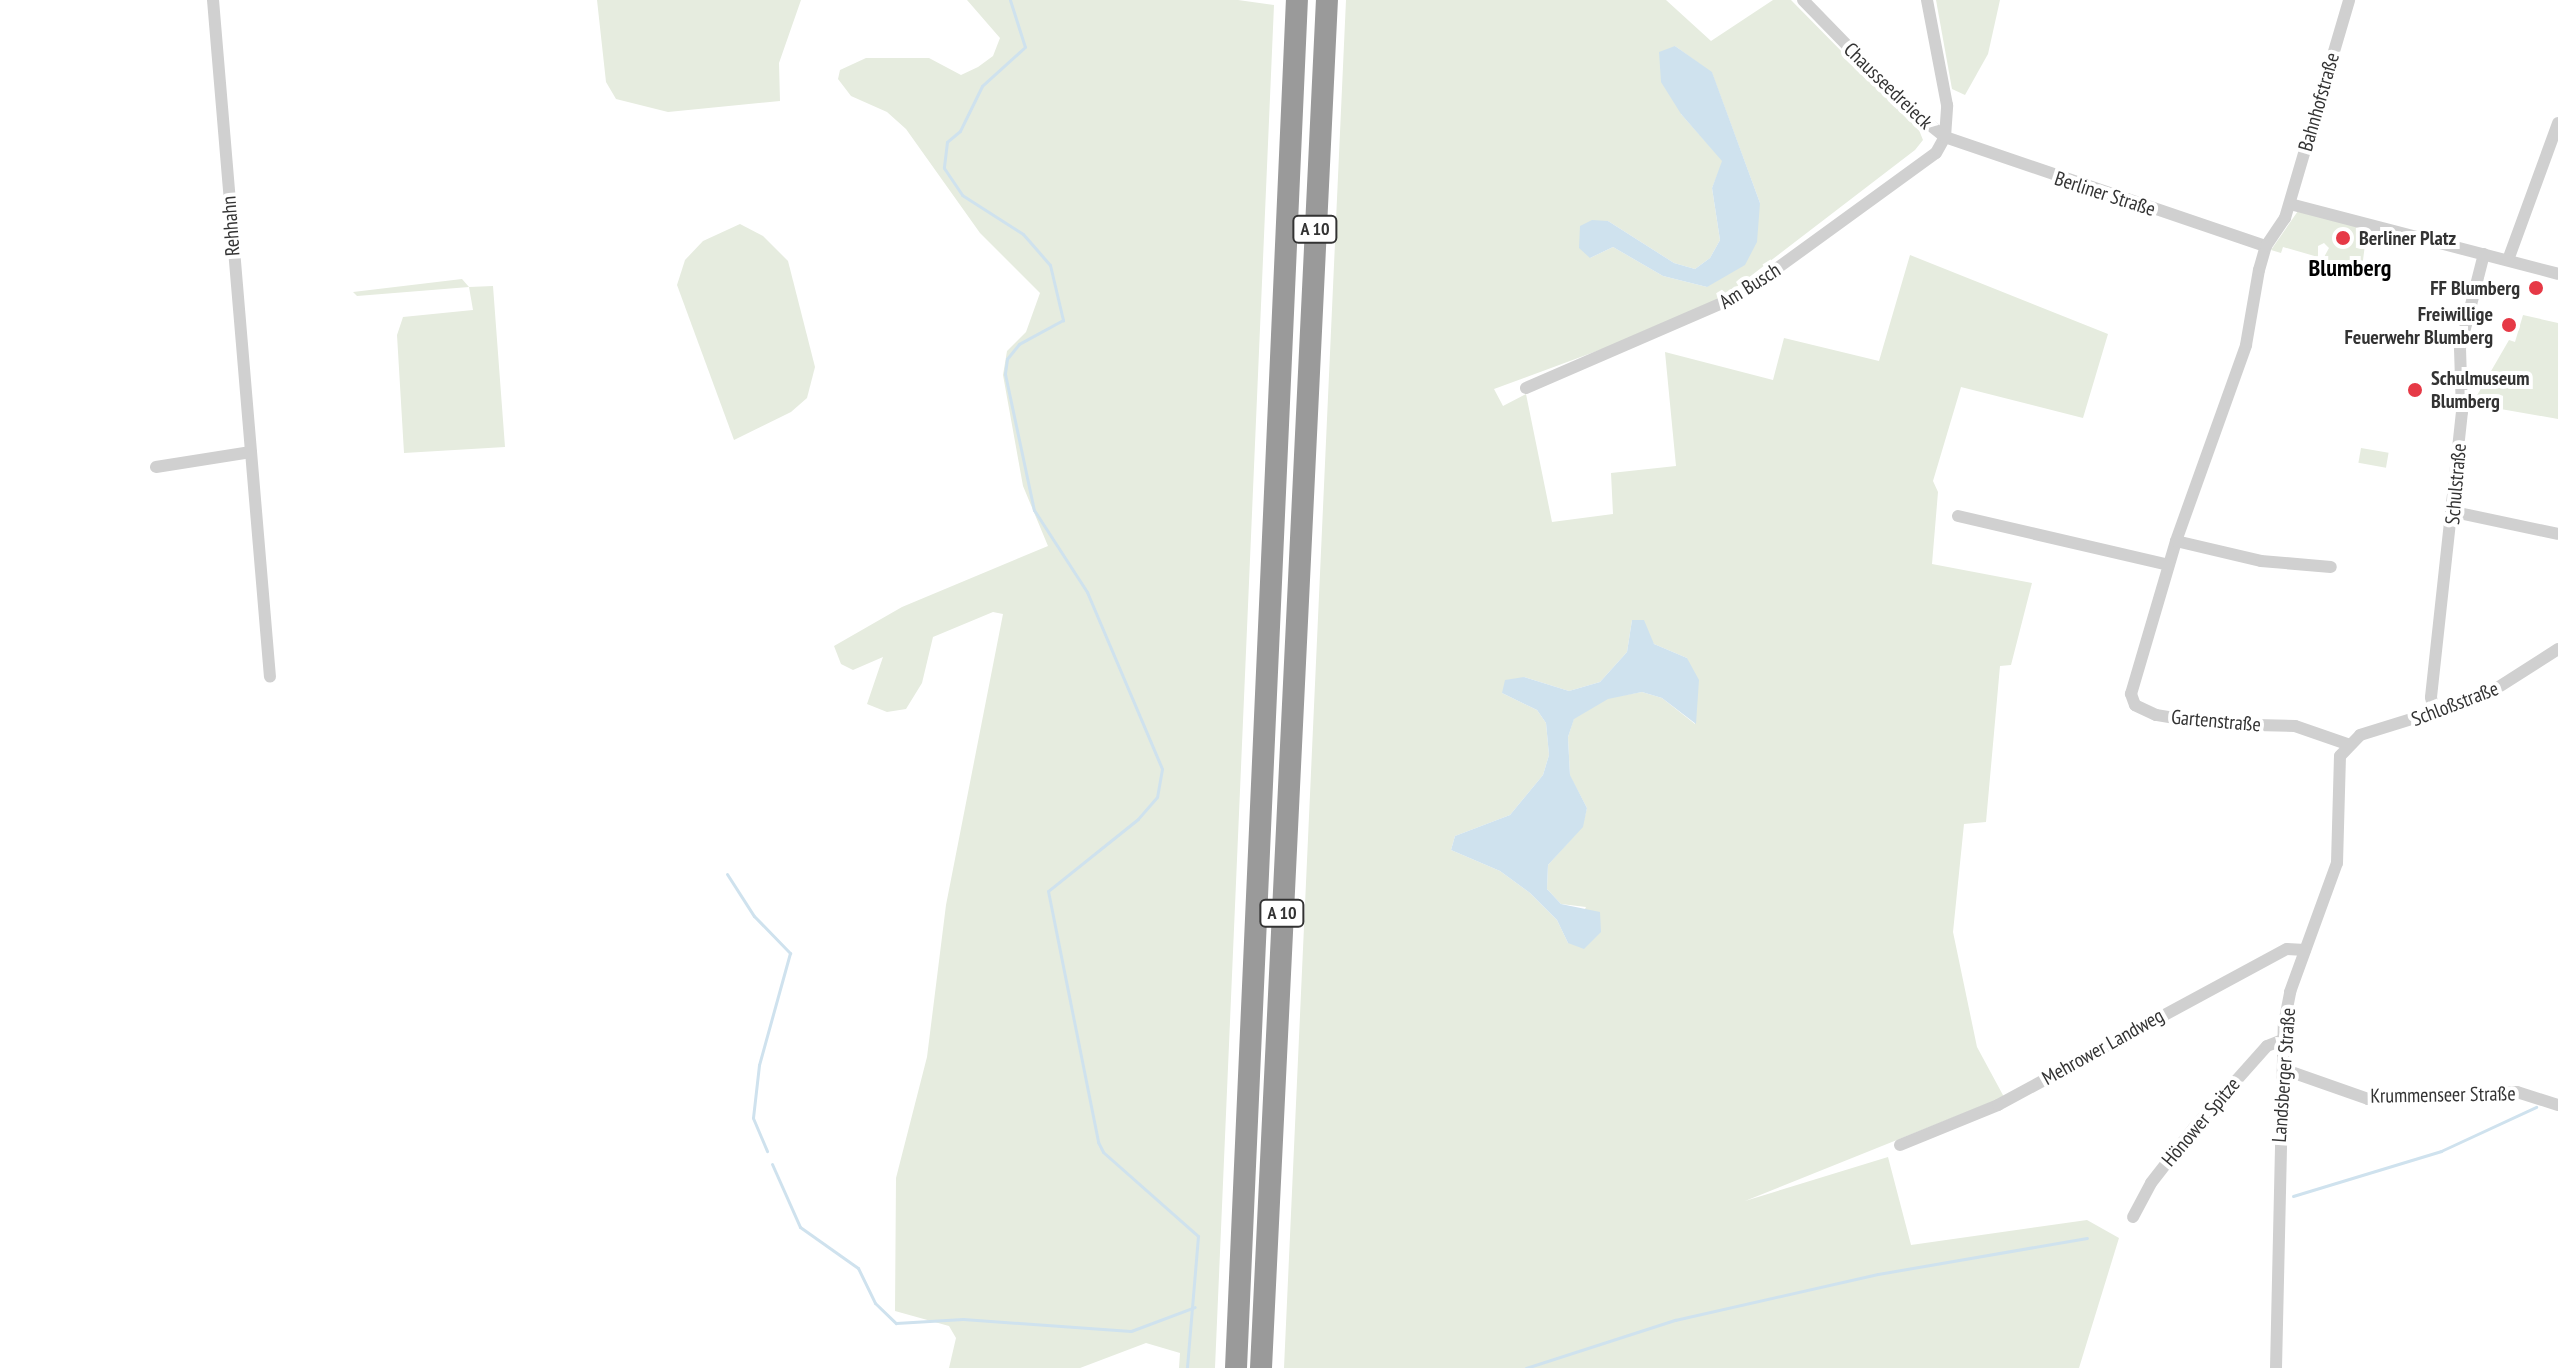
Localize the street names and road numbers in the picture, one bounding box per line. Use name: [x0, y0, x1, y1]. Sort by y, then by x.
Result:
street label: Chausseedreieck: [1839, 38, 1937, 134]
street label: Bahnhofstraße: [2294, 50, 2344, 154]
street label: Berliner Straße: [2052, 166, 2158, 222]
street label: Rehhahn: [217, 195, 245, 257]
road number: A 10: [1291, 215, 1339, 243]
street label: Am Busch: [1715, 258, 1785, 314]
street label: Schulstraße: [2440, 442, 2472, 526]
street label: Schloßstraße: [2408, 676, 2502, 732]
street label: Gartenstraße: [2170, 705, 2262, 737]
road number: A 10: [1258, 899, 1306, 927]
street label: Mehrower Landweg: [2038, 1004, 2168, 1090]
street label: Landsberger Straße: [2267, 1007, 2301, 1143]
street label: Hönower Spitze: [2157, 1073, 2245, 1171]
street label: Krummenseer Straße: [2370, 1082, 2516, 1108]

